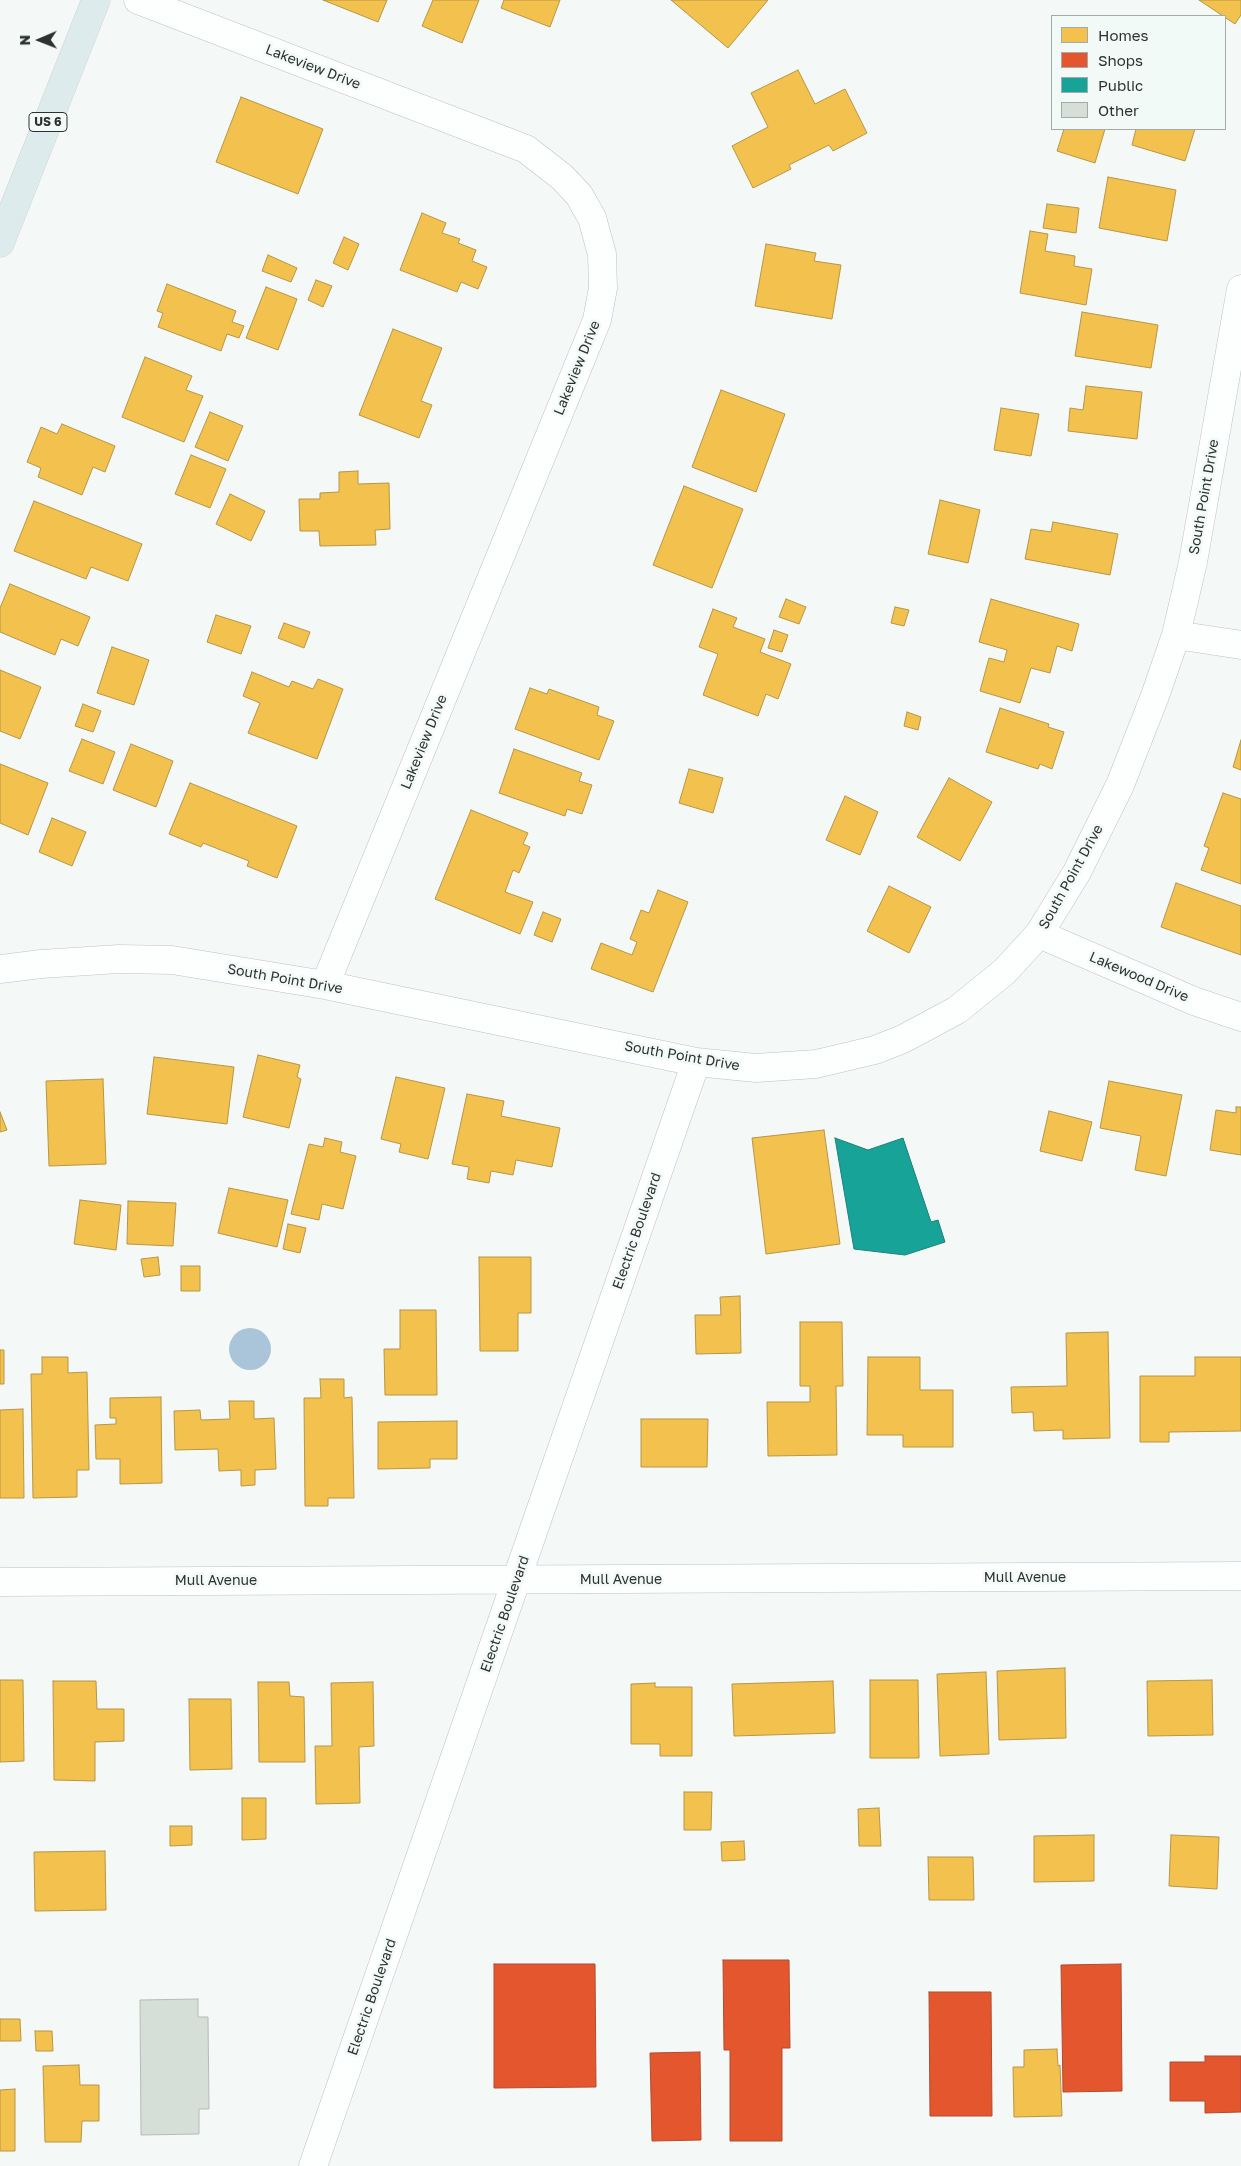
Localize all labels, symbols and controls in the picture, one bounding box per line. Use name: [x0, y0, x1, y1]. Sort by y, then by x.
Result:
north arrow: [15, 15, 65, 65]
legend: [1051, 15, 1226, 130]
text: Homes: [1098, 26, 1148, 44]
text: N: [16, 35, 33, 46]
street label: Lakeview Drive: [263, 41, 363, 93]
text: Shops: [1098, 51, 1143, 69]
text: Public: [1098, 76, 1143, 94]
text: Other: [1098, 101, 1139, 119]
road number: US 6: [29, 112, 67, 132]
street label: Lakeview Drive: [550, 318, 604, 418]
street label: South Point Drive: [1186, 438, 1222, 556]
street label: Lakeview Drive: [397, 692, 451, 792]
street label: South Point Drive: [1035, 822, 1107, 932]
street label: Lakewood Drive: [1087, 948, 1191, 1006]
street label: South Point Drive: [226, 961, 344, 997]
street label: South Point Drive: [623, 1038, 741, 1074]
street label: Electric Boulevard: [609, 1170, 665, 1292]
street label: Electric Boulevard: [477, 1553, 533, 1675]
street label: Mull Avenue: [984, 1570, 1066, 1586]
street label: Mull Avenue: [580, 1572, 662, 1588]
street label: Mull Avenue: [175, 1573, 257, 1589]
street label: Electric Boulevard: [344, 1936, 400, 2058]

